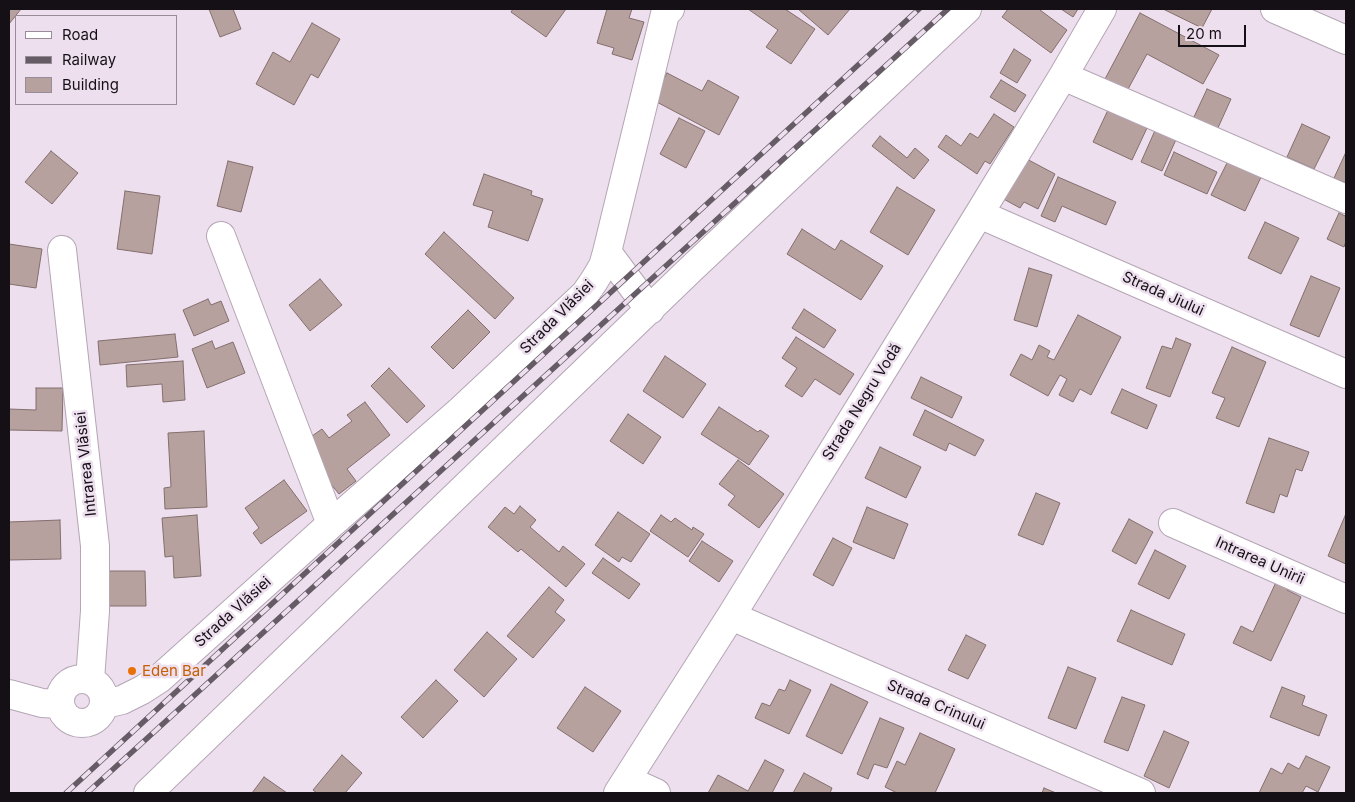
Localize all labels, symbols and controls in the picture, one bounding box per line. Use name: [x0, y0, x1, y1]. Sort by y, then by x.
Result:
legend: [15, 15, 178, 105]
scale bar: [1180, 15, 1248, 47]
text: 20 m: [1186, 24, 1222, 43]
text: Road: [62, 25, 98, 44]
text: Railway: [62, 50, 116, 69]
text: Building: [62, 75, 119, 94]
street label: Strada Jiului: [1119, 268, 1207, 320]
street label: Strada Vlăsiei: [516, 276, 598, 358]
street label: Strada Negru Vodă: [819, 340, 905, 464]
street label: Intrarea Vlăsiei: [72, 411, 100, 517]
street label: Intrarea Unirii: [1213, 533, 1307, 589]
street label: Strada Vlăsiei: [191, 573, 275, 651]
place label: Eden Bar: [142, 662, 206, 680]
marker: Eden Bar: [126, 665, 138, 677]
street label: Strada Crinului: [884, 676, 988, 734]

